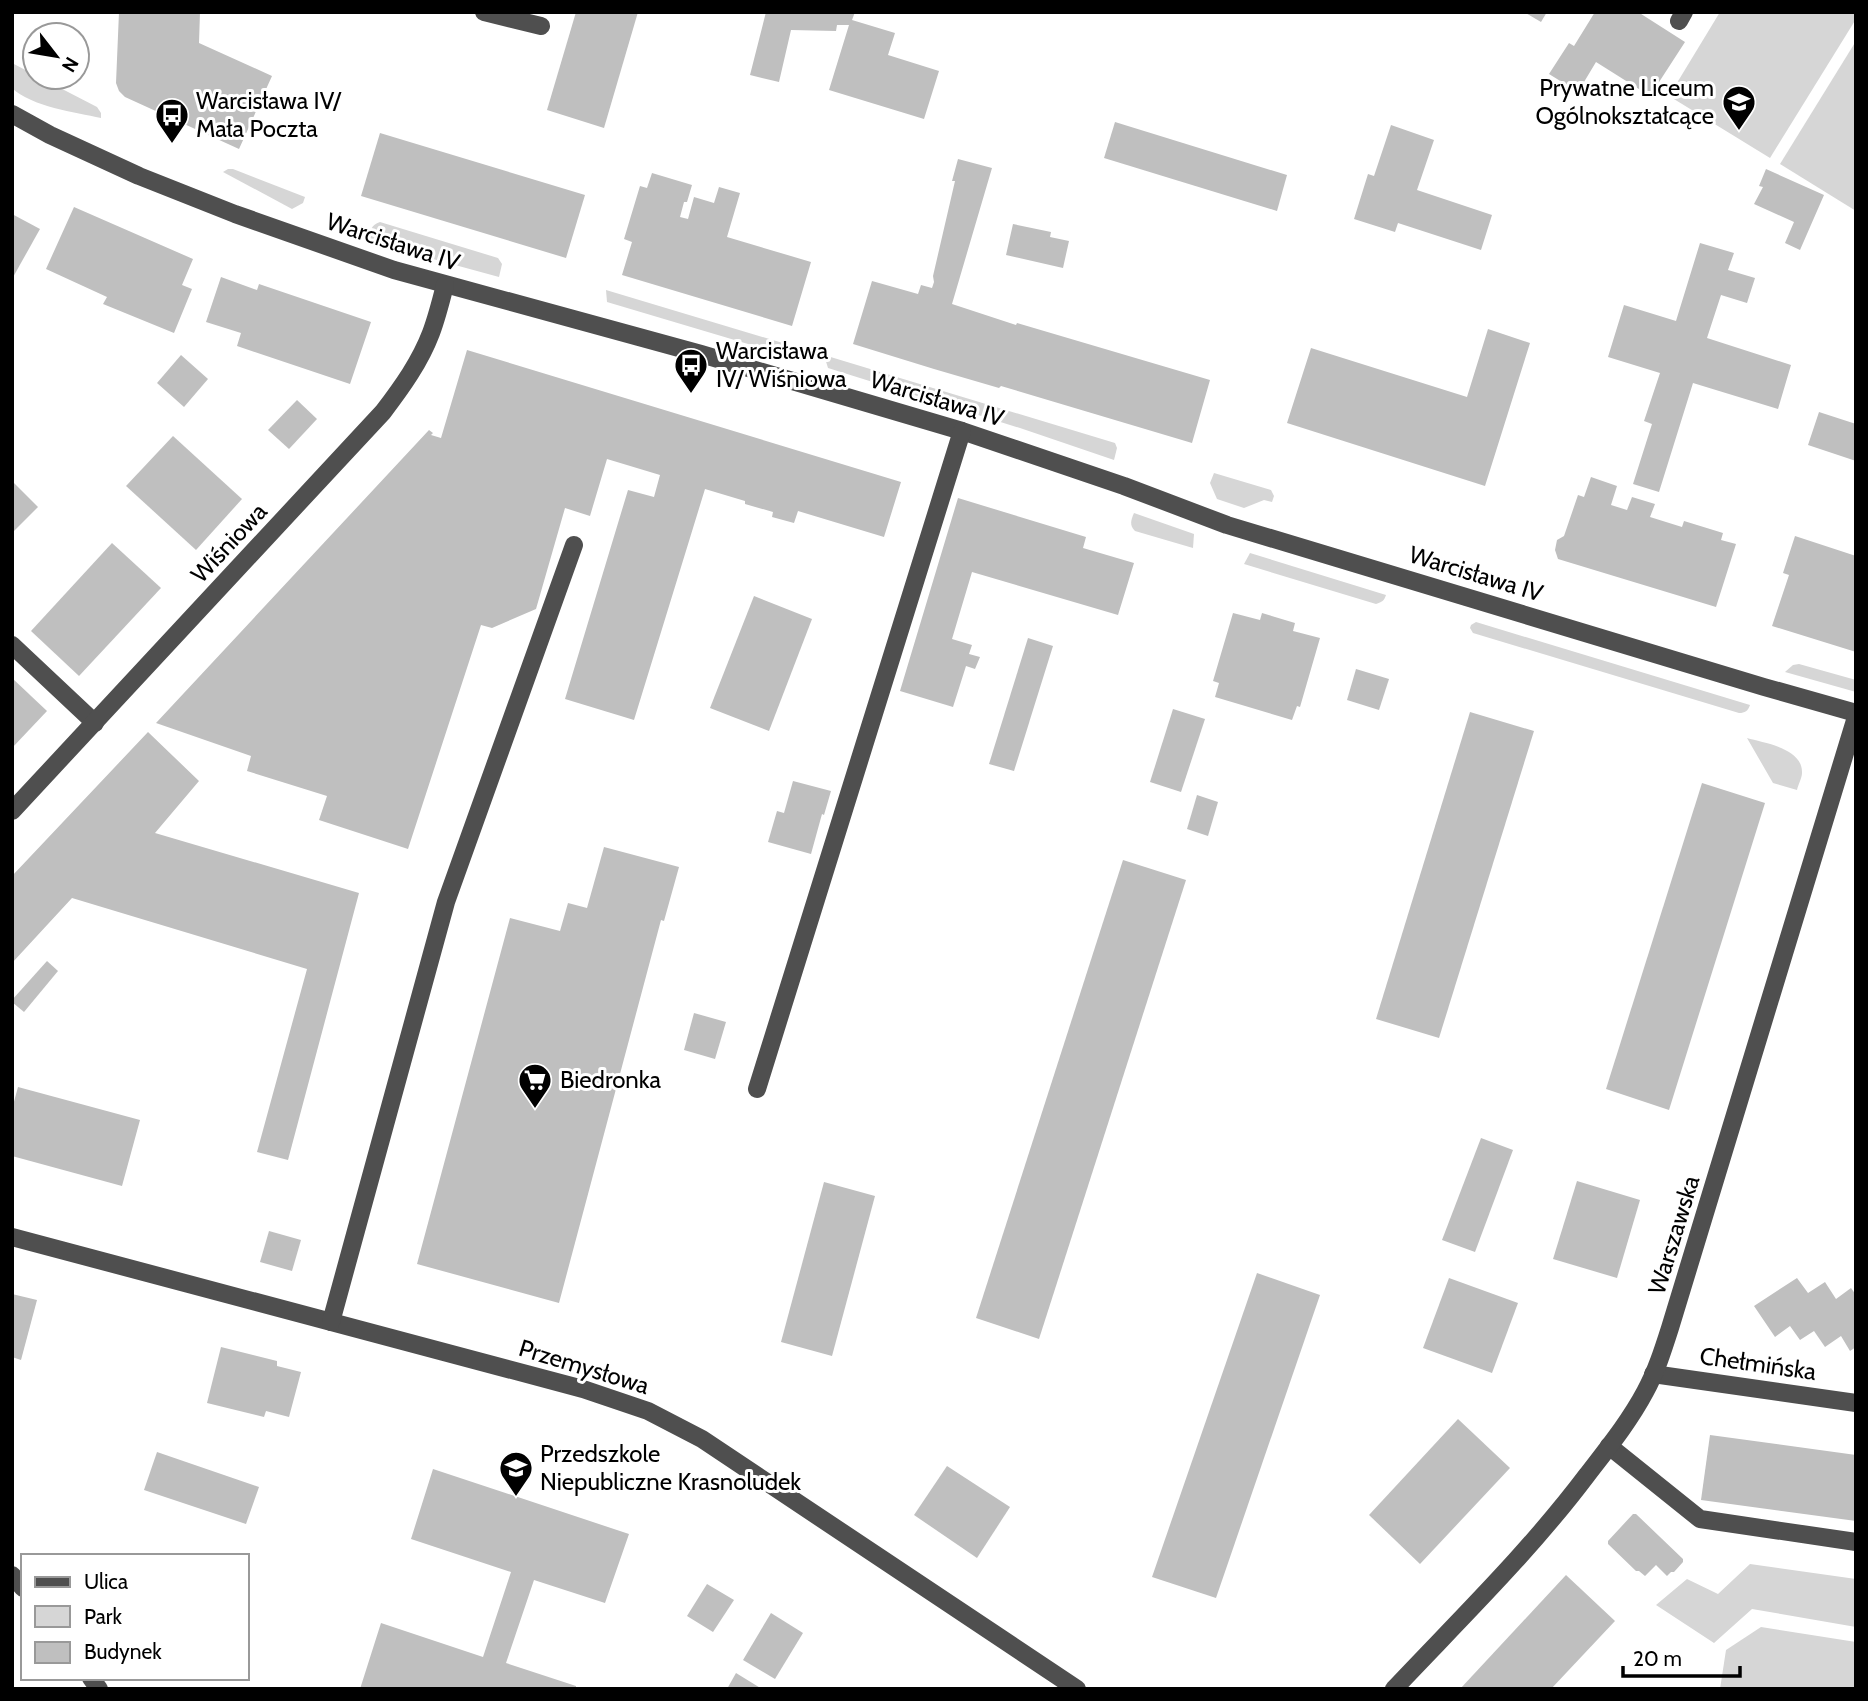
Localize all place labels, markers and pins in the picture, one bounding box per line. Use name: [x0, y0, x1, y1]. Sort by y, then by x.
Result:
place label: Prywatne Liceum Ogólnokształcące: [1536, 73, 1714, 130]
school or university icon: Prywatne Liceum Ogólnokształcące: [1720, 83, 1758, 132]
place label: Warcisława IV/ Mała Poczta: [196, 86, 342, 143]
bus stop icon: Warcisława IV/ Mała Poczta: [153, 96, 191, 145]
place label: Warcisława IV/ Wiśniowa: [716, 336, 847, 393]
bus stop icon: Warcisława IV/ Wiśniowa: [672, 346, 710, 395]
supermarket icon: Biedronka: [516, 1061, 554, 1110]
place label: Biedronka: [560, 1065, 661, 1094]
place label: Przedszkole Niepubliczne Krasnoludek: [540, 1439, 801, 1496]
school or university icon: Przedszkole Niepubliczne Krasnoludek: [497, 1449, 535, 1498]

